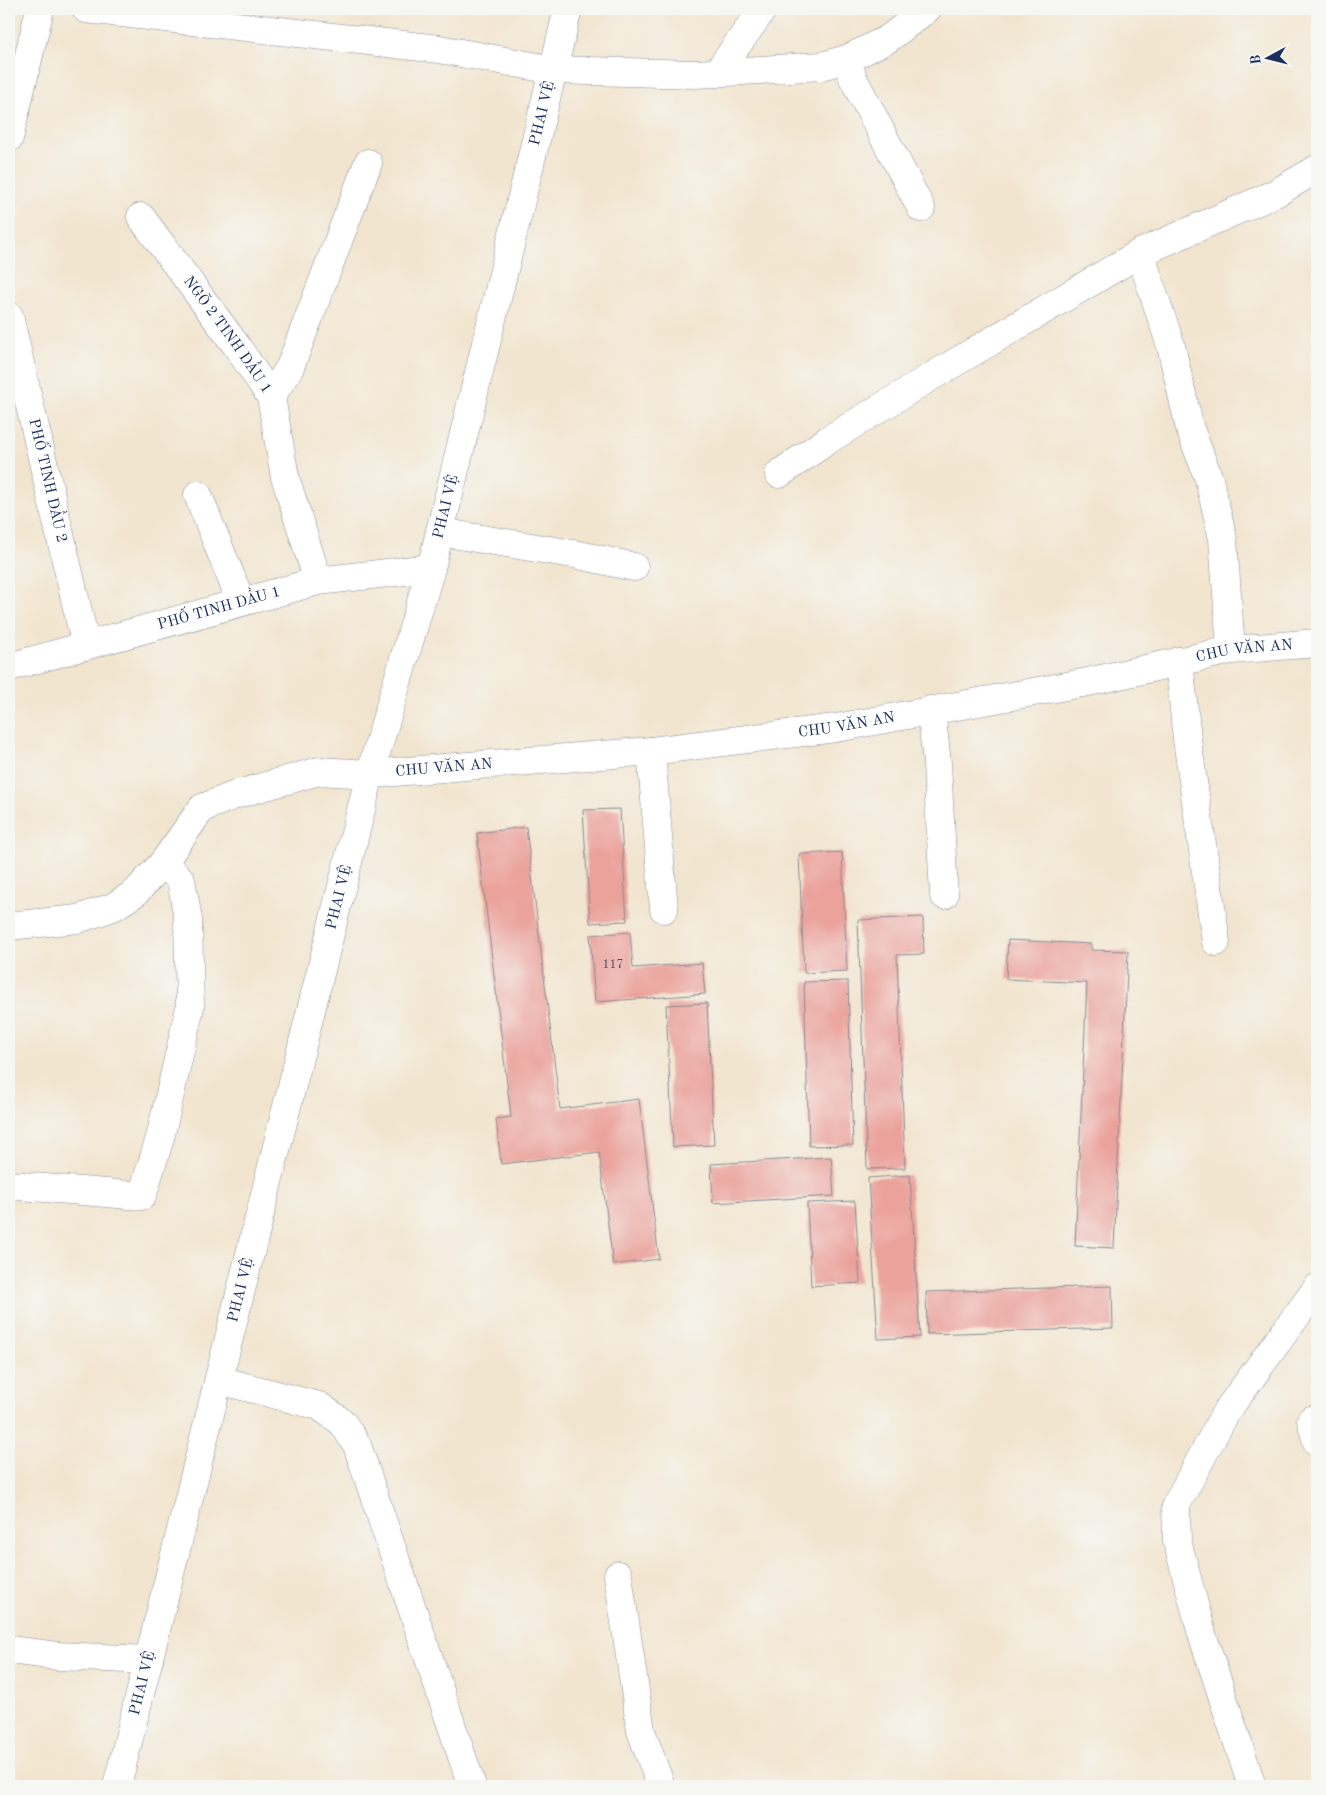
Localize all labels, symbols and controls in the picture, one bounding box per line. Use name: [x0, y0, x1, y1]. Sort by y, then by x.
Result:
north arrow: [1244, 32, 1294, 82]
text: B: [1249, 54, 1264, 65]
street label: PHAI VỆ: [527, 79, 557, 147]
street label: NGÕ 2 TINH DẦU 1: [180, 274, 274, 396]
street label: PHỐ TINH DẦU 2: [26, 417, 70, 544]
street label: PHAI VỆ: [431, 472, 461, 540]
street label: PHỐ TINH DẦU 1: [156, 584, 282, 633]
street label: CHU VĂN AN: [1195, 637, 1294, 665]
street label: CHU VĂN AN: [797, 710, 896, 740]
street label: CHU VĂN AN: [395, 756, 494, 779]
street label: PHAI VỆ: [324, 863, 354, 931]
house number: 117: [603, 959, 623, 971]
street label: PHAI VỆ: [226, 1256, 256, 1324]
street label: PHAI VỆ: [127, 1649, 158, 1717]

